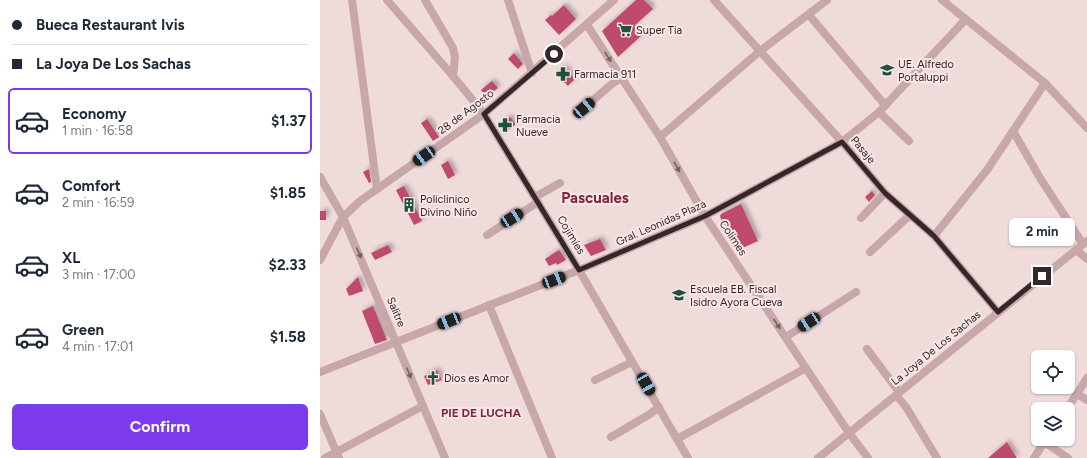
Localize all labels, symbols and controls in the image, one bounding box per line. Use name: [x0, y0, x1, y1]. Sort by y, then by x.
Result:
text: Bueca Restaurant Ivis: [36, 16, 185, 34]
supermarket icon: Super Tia: [617, 22, 633, 38]
place label: Super Tia: [636, 24, 682, 37]
route start: [545, 45, 563, 63]
one-way arrow: [604, 52, 612, 62]
text: La Joya De Los Sachas: [36, 55, 191, 73]
place label: UE. Alfredo Portaluppi: [898, 58, 954, 84]
school or university icon: UE. Alfredo Portaluppi: [879, 62, 895, 78]
pharmacy icon: Farmacia 911: [555, 66, 571, 82]
place label: Farmacia 911: [574, 68, 636, 81]
street label: 28 de Agosto: [435, 87, 497, 137]
car: [571, 96, 597, 120]
icon: car: [14, 103, 50, 139]
text: Economy: [62, 105, 127, 123]
text: $1.37: [271, 112, 306, 130]
place label: Farmacia Nueve: [516, 113, 560, 139]
pharmacy icon: Farmacia Nueve: [497, 117, 513, 133]
text: 1 min · 16:58: [62, 123, 133, 138]
street label: Pasaje: [848, 134, 878, 166]
car: [411, 144, 437, 168]
one-way arrow: [674, 161, 681, 173]
icon: car: [14, 175, 50, 211]
text: Comfort: [62, 177, 121, 195]
text: $1.85: [270, 184, 306, 202]
district label: Pascuales: [561, 189, 629, 207]
place label: Policlinico Divino Niño: [420, 193, 477, 219]
text: 2 min · 16:59: [62, 195, 134, 210]
building icon: Policlinico Divino Niño: [401, 197, 417, 213]
street label: Gral. Leonidas Plaza: [614, 197, 708, 249]
car: [499, 207, 525, 229]
street label: Cojimíes: [554, 213, 588, 257]
street label: Colimes: [716, 218, 750, 258]
callout: 2 min: [1009, 218, 1075, 246]
text: 2 min: [1026, 224, 1058, 239]
icon: car: [14, 247, 50, 283]
one-way arrow: [356, 248, 362, 260]
text: XL: [62, 249, 80, 267]
text: $2.33: [269, 256, 306, 274]
text: 3 min · 17:00: [62, 267, 136, 282]
route end: [1033, 267, 1051, 285]
car: [541, 270, 567, 290]
place label: Escuela EB. Fiscal Isidro Ayora Cueva: [690, 283, 782, 309]
school or university icon: Escuela EB. Fiscal Isidro Ayora Cueva: [671, 287, 687, 303]
street label: Salitre: [384, 295, 408, 329]
street label: La Joya De Los Sachas: [889, 308, 983, 388]
car: [796, 310, 822, 334]
car: [436, 311, 462, 331]
icon: car: [14, 319, 50, 355]
one-way arrow: [773, 319, 781, 329]
text: Green: [62, 321, 104, 339]
text: $1.58: [270, 328, 306, 346]
text: 4 min · 17:01: [62, 339, 134, 354]
map controls: [1031, 350, 1075, 446]
button: locate: [1031, 350, 1075, 394]
one-way arrow: [407, 367, 413, 379]
church icon: Dios es Amor: [425, 370, 441, 386]
car: [635, 371, 657, 397]
place label: Dios es Amor: [444, 372, 509, 385]
button: layers: [1031, 402, 1075, 446]
button: Confirm: [12, 404, 308, 450]
district label: PIE DE LUCHA: [441, 406, 521, 420]

